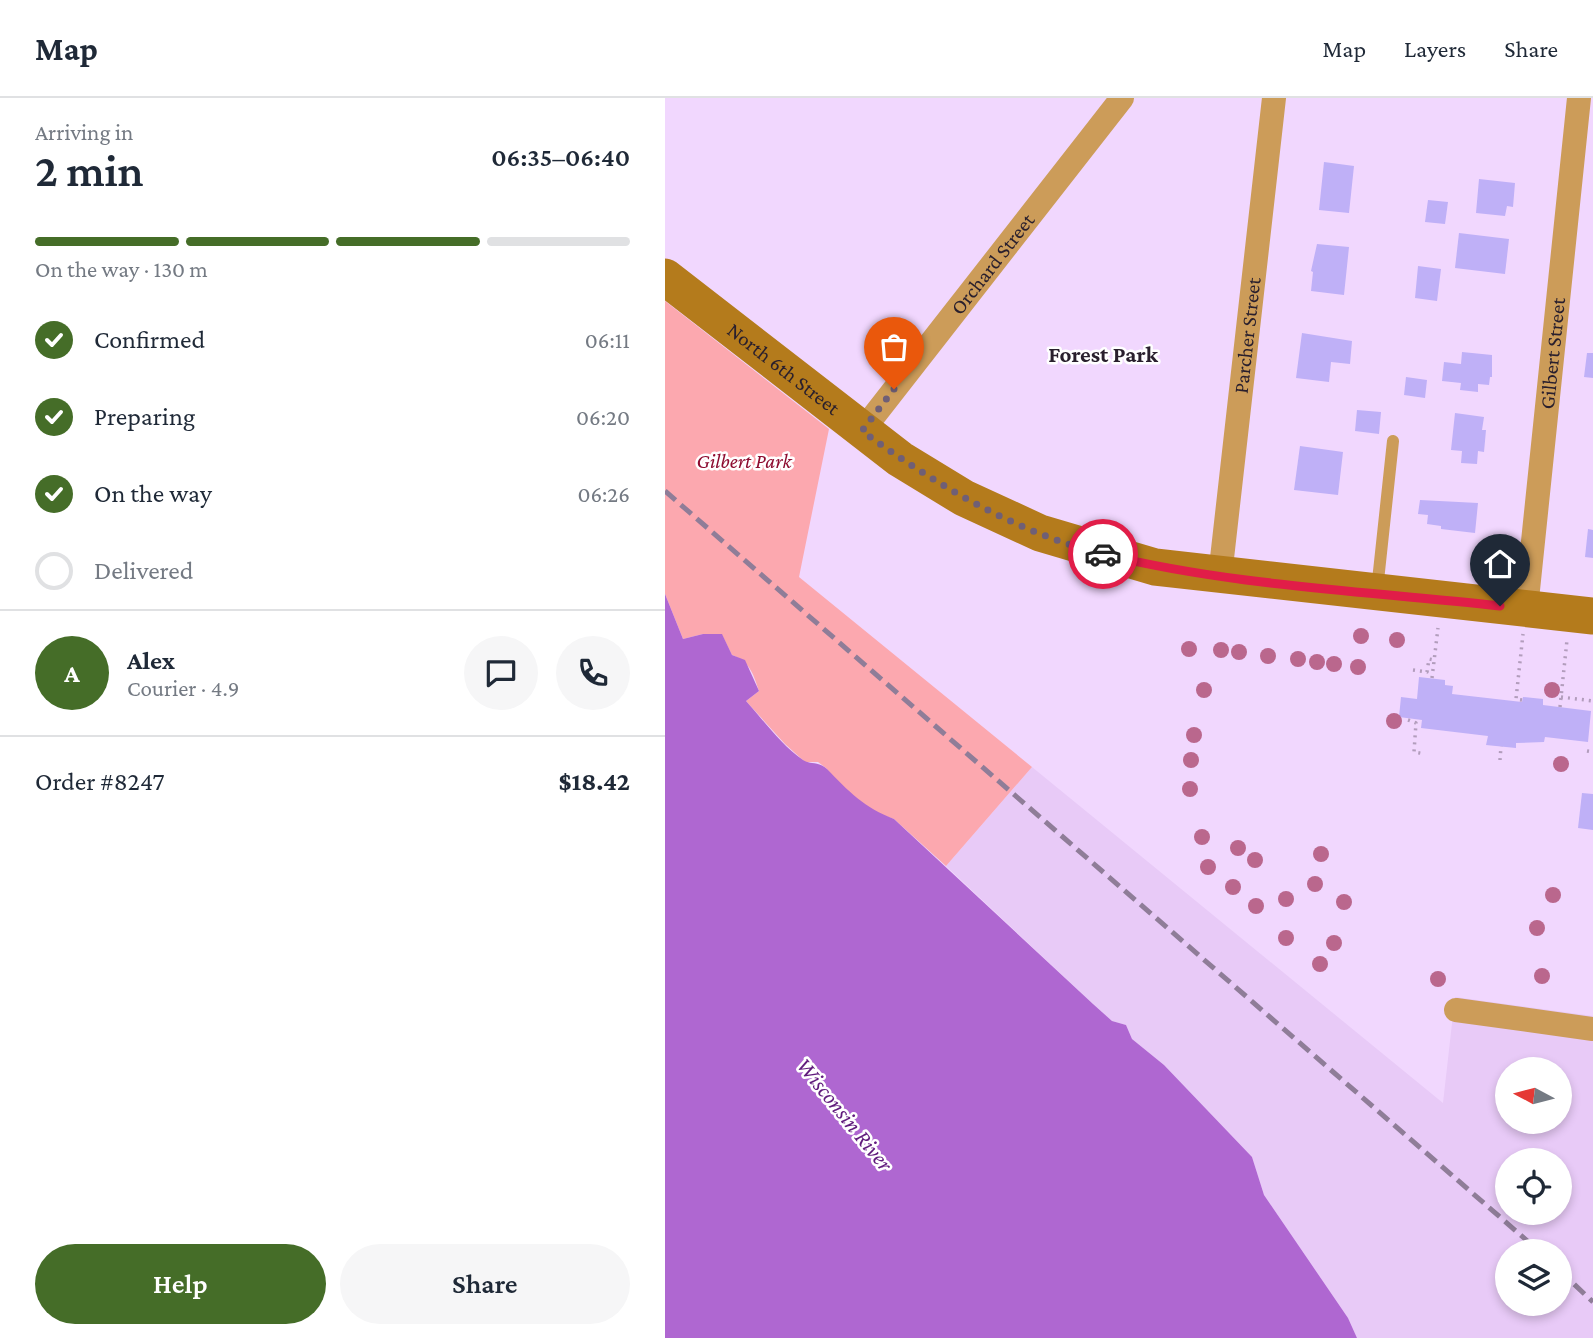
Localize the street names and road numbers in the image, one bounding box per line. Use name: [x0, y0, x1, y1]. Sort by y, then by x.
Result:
street label: Orchard Street: [945, 208, 1040, 319]
street label: Parcher Street: [1229, 275, 1266, 395]
street label: Gilbert Street: [1535, 295, 1570, 410]
street label: North 6th Street: [723, 318, 845, 421]

